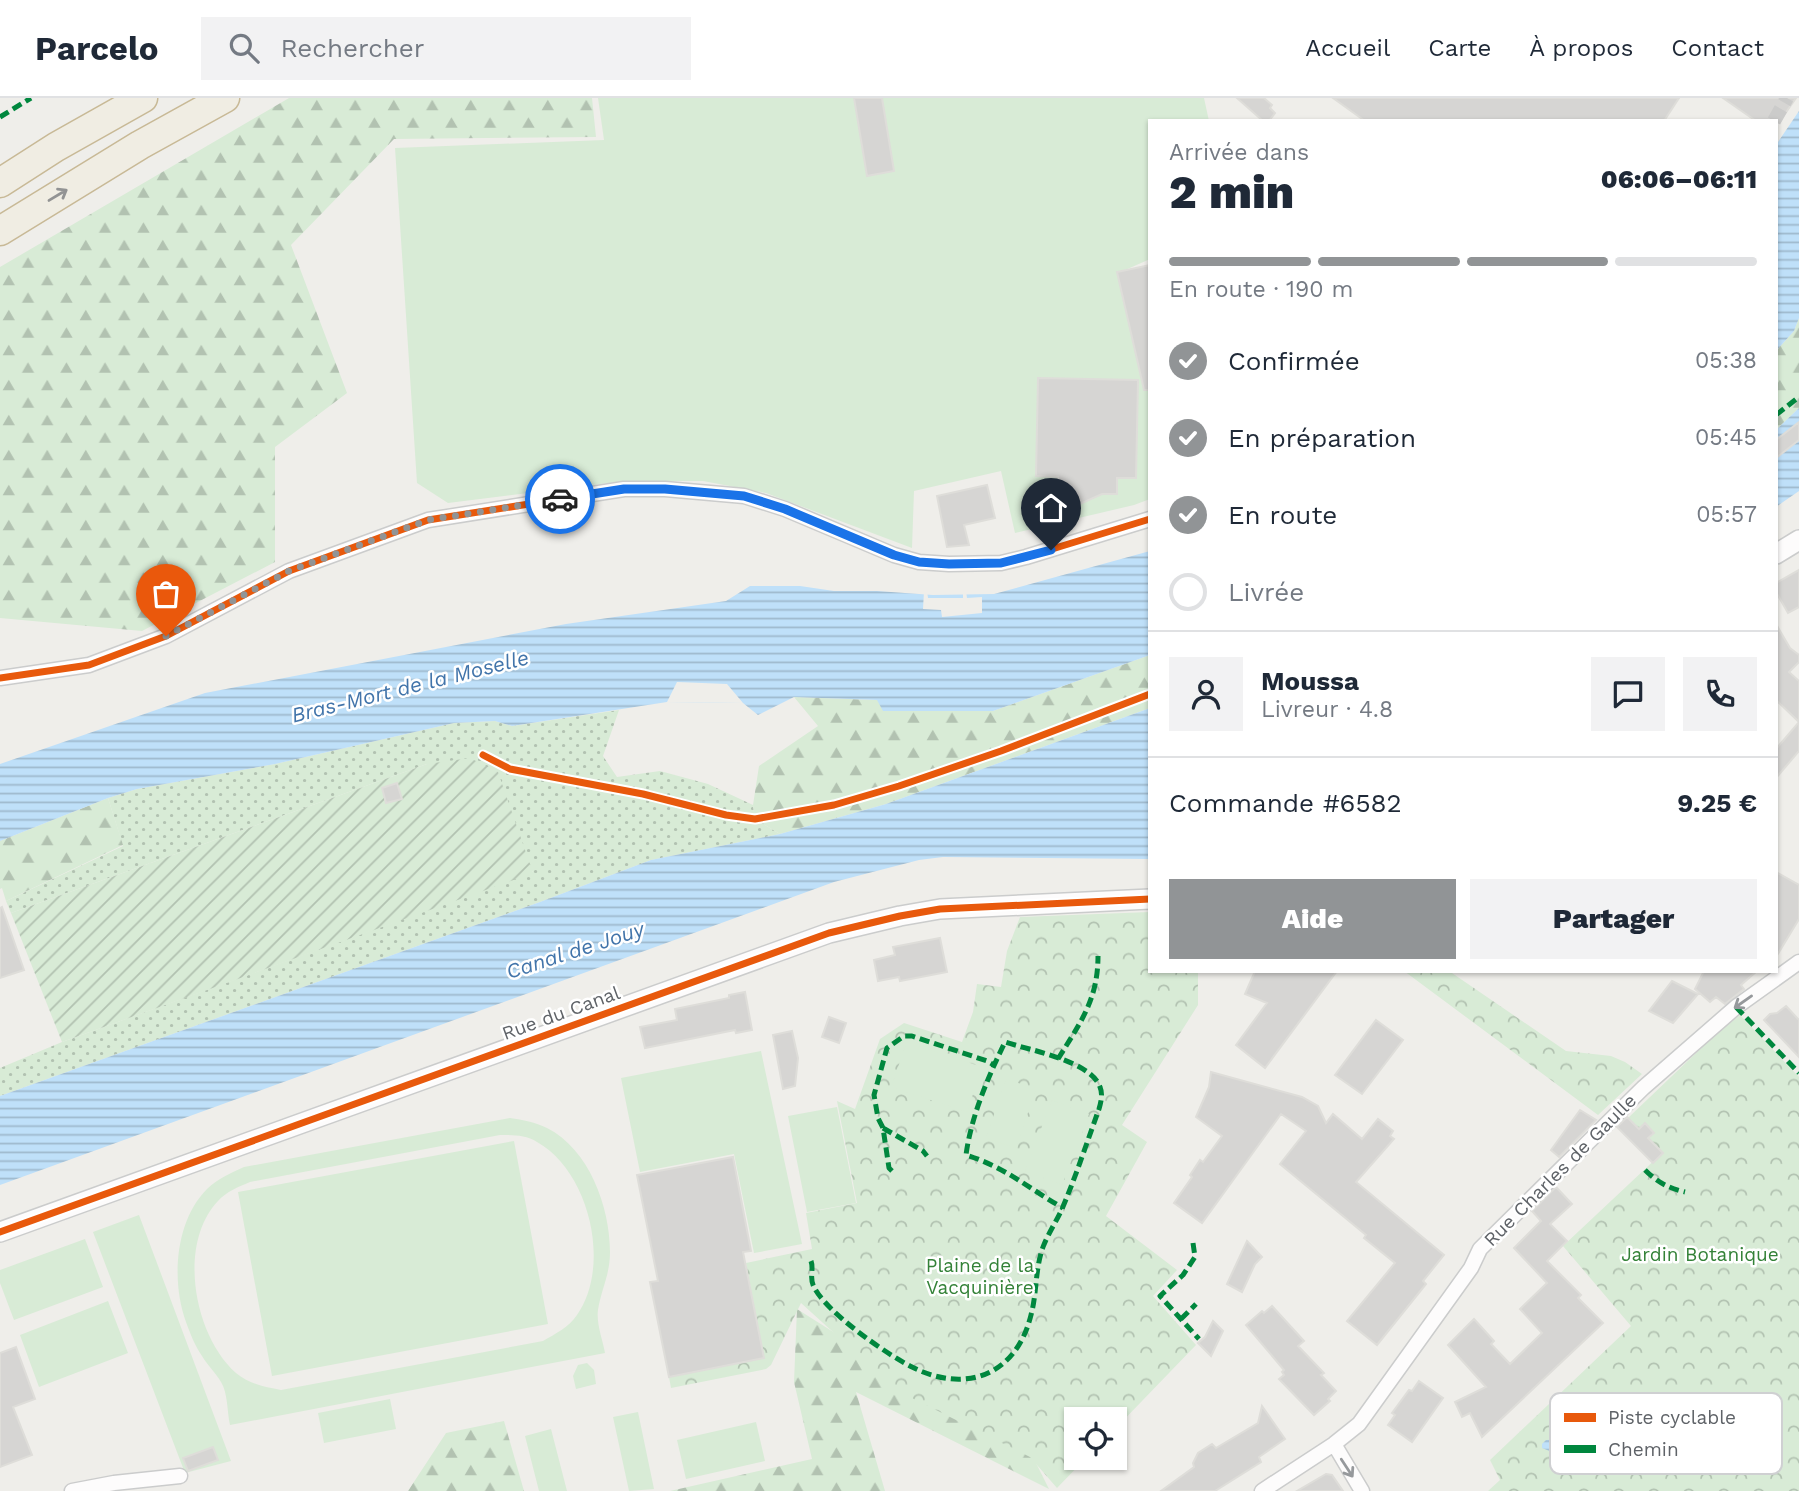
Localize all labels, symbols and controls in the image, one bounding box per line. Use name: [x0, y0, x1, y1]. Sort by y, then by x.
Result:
search box: [201, 17, 691, 80]
text: Parcelo: [35, 29, 159, 68]
icon: search: [225, 29, 263, 67]
text: Rechercher: [281, 33, 424, 63]
text: Accueil: [1305, 34, 1390, 62]
text: Carte: [1428, 34, 1491, 62]
text: À propos: [1529, 34, 1633, 62]
text: Contact: [1671, 34, 1764, 62]
text: Arrivée dans: [1169, 139, 1309, 166]
text: 06:06–06:11: [1601, 164, 1757, 194]
text: 2 min: [1169, 165, 1294, 219]
one-way arrow: [48, 188, 68, 202]
text: En route · 190 m: [1169, 276, 1353, 303]
icon: check: [1169, 342, 1207, 380]
text: Confirmée: [1228, 346, 1360, 376]
text: 05:38: [1695, 347, 1757, 374]
icon: check: [1169, 419, 1207, 457]
text: En préparation: [1228, 423, 1416, 453]
text: 05:45: [1695, 424, 1757, 451]
courier: [525, 464, 595, 534]
pin: [1021, 478, 1081, 550]
icon: car: [541, 480, 579, 518]
icon: home: [1032, 489, 1070, 527]
icon: check: [1169, 496, 1207, 534]
text: En route: [1228, 500, 1337, 530]
text: 05:57: [1696, 501, 1757, 528]
pin: [136, 564, 196, 636]
icon: bag: [147, 575, 185, 613]
text: Livrée: [1228, 577, 1304, 607]
water label: Bras-Mort de la Moselle: [289, 644, 531, 728]
button: person: [1169, 657, 1243, 731]
button: chat: [1591, 657, 1665, 731]
button: phone: [1683, 657, 1757, 731]
text: Moussa: [1261, 666, 1359, 696]
text: Livreur · 4.8: [1261, 696, 1393, 723]
text: Commande #6582: [1169, 788, 1402, 818]
text: 9.25 €: [1677, 788, 1757, 818]
button: Aide: [1169, 879, 1456, 959]
button: Partager: [1470, 879, 1757, 959]
water label: Canal de Jouy: [503, 916, 648, 984]
street label: Rue du Canal: [499, 981, 623, 1045]
one-way arrow: [1734, 995, 1753, 1009]
street label: Rue Charles de Gaulle: [1479, 1089, 1641, 1251]
park label: Jardin Botanique: [1621, 1243, 1779, 1266]
park label: Plaine de la Vacquinière: [926, 1254, 1034, 1299]
legend: [1550, 1393, 1782, 1474]
text: Piste cyclable: [1608, 1406, 1736, 1429]
map controls: [1064, 1407, 1127, 1470]
button: locate: [1064, 1407, 1127, 1470]
text: Chemin: [1608, 1438, 1679, 1461]
one-way arrow: [1340, 1458, 1355, 1477]

